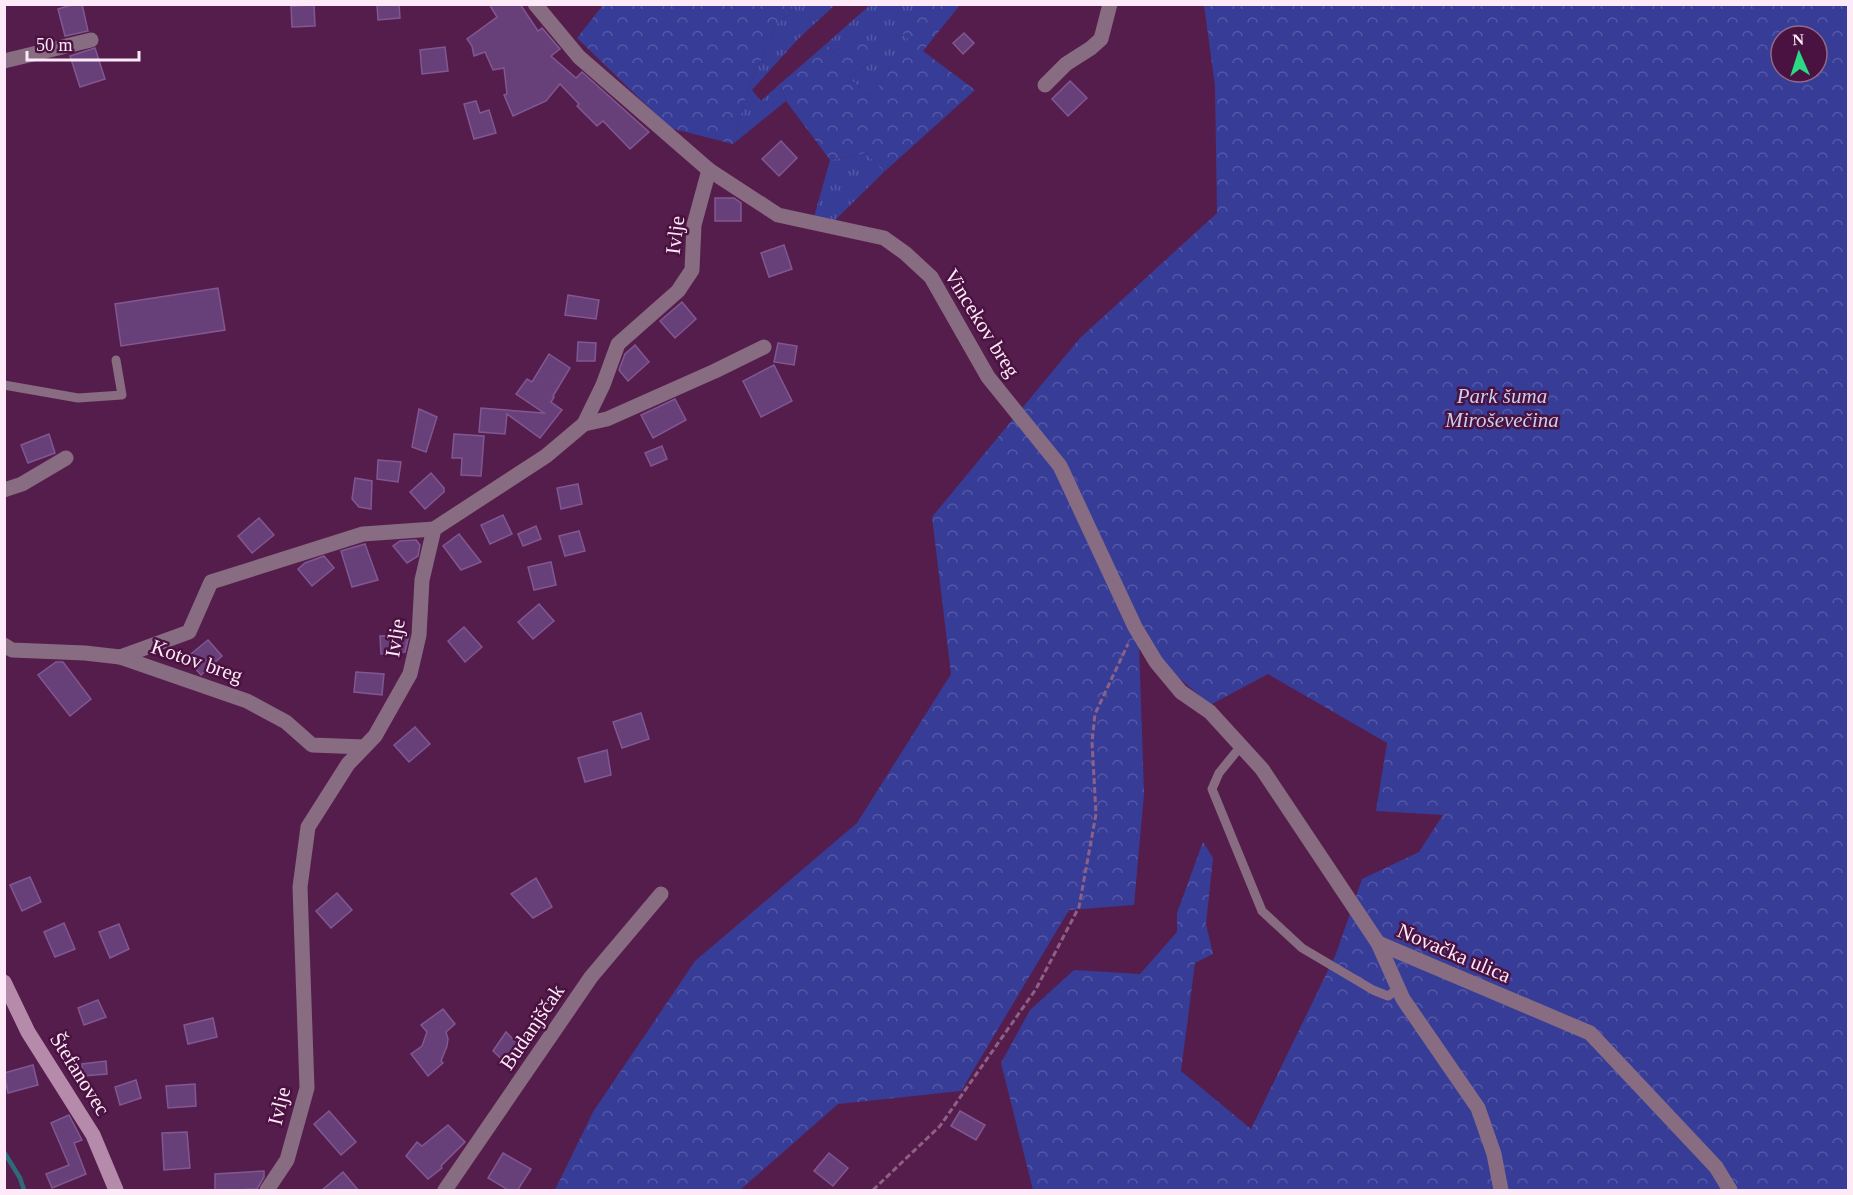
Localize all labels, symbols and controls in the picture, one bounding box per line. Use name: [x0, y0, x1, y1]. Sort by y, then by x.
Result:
scale bar: [27, 24, 140, 62]
north arrow: [1769, 24, 1829, 84]
text: N: [1792, 31, 1805, 48]
text: 50 m: [36, 35, 73, 55]
street label: Ivlje: [661, 214, 689, 256]
street label: Vincekov breg: [939, 265, 1025, 382]
park label: Park šuma Miroševečina: [1444, 384, 1559, 432]
street label: Ivlje: [380, 617, 410, 659]
street label: Kotov breg: [148, 634, 246, 688]
street label: Novačka ulica: [1394, 918, 1515, 988]
street label: Budanjščak: [495, 979, 570, 1074]
street label: Štefanovec: [45, 1028, 115, 1120]
street label: Ivlje: [263, 1084, 295, 1128]

